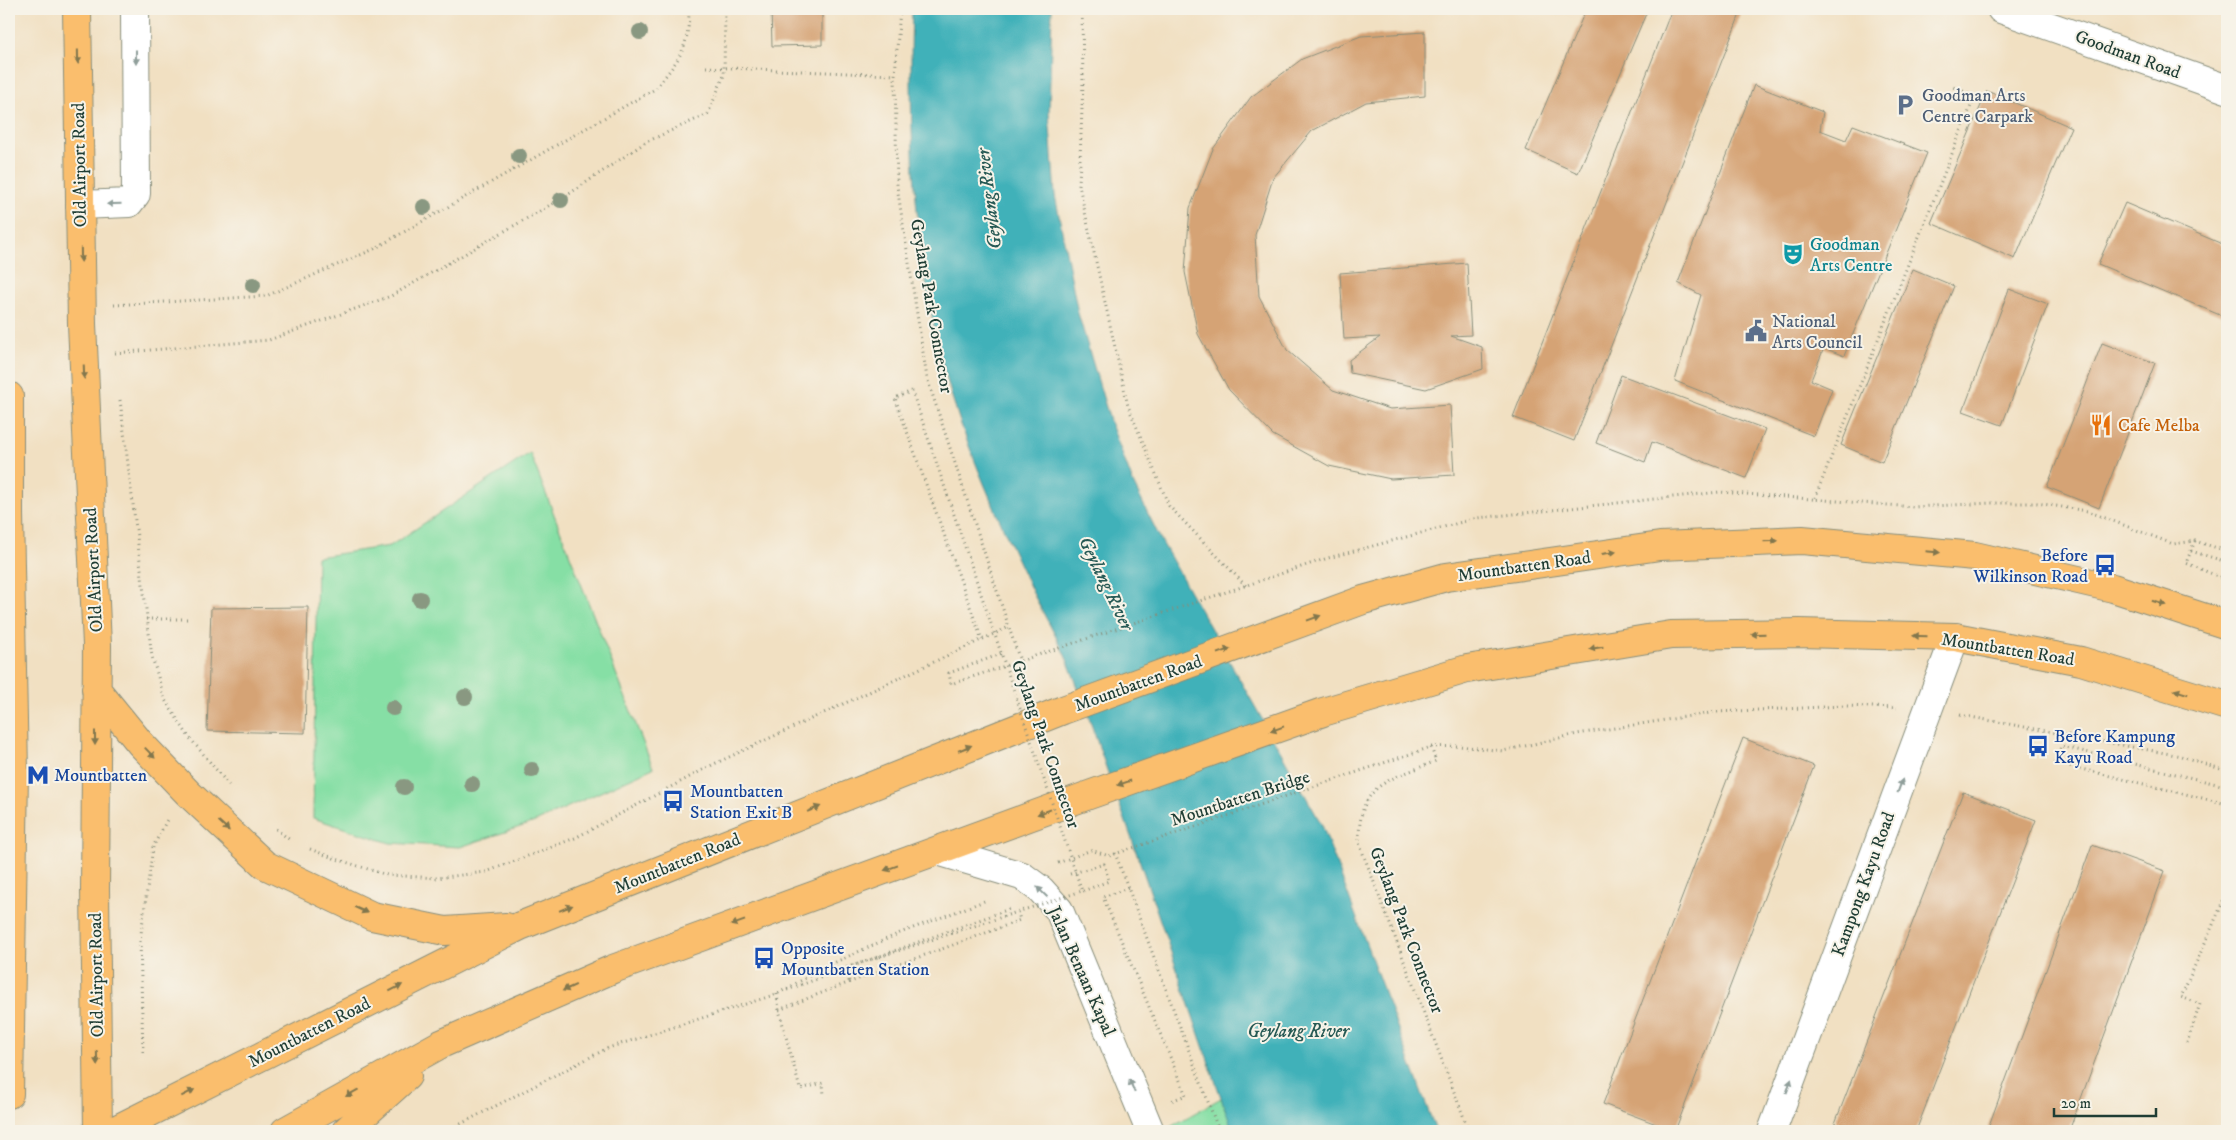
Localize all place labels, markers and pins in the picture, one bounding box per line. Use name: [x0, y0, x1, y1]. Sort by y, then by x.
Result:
place label: Goodman Arts Centre Carpark: [1922, 85, 2033, 128]
parking icon: Goodman Arts Centre Carpark: [1892, 92, 1918, 118]
place label: Goodman Arts Centre: [1810, 234, 1892, 277]
theatre icon: Goodman Arts Centre: [1780, 241, 1806, 267]
place label: National Arts Council: [1772, 311, 1863, 354]
public building icon: National Arts Council: [1743, 318, 1769, 344]
restaurant icon: Cafe Melba: [2088, 412, 2114, 438]
place label: Cafe Melba: [2118, 415, 2200, 437]
place label: Before Wilkinson Road: [1972, 545, 2088, 588]
bus stop icon: Before Wilkinson Road: [2092, 552, 2118, 578]
place label: Before Kampung Kayu Road: [2054, 726, 2175, 769]
bus stop icon: Before Kampung Kayu Road: [2025, 733, 2051, 759]
metro station icon: Mountbatten: [25, 762, 51, 788]
place label: Mountbatten: [54, 765, 148, 787]
place label: Mountbatten Station Exit B: [690, 781, 792, 824]
bus stop icon: Mountbatten Station Exit B: [660, 788, 686, 814]
place label: Opposite Mountbatten Station: [781, 938, 930, 981]
bus stop icon: Opposite Mountbatten Station: [751, 945, 777, 971]

